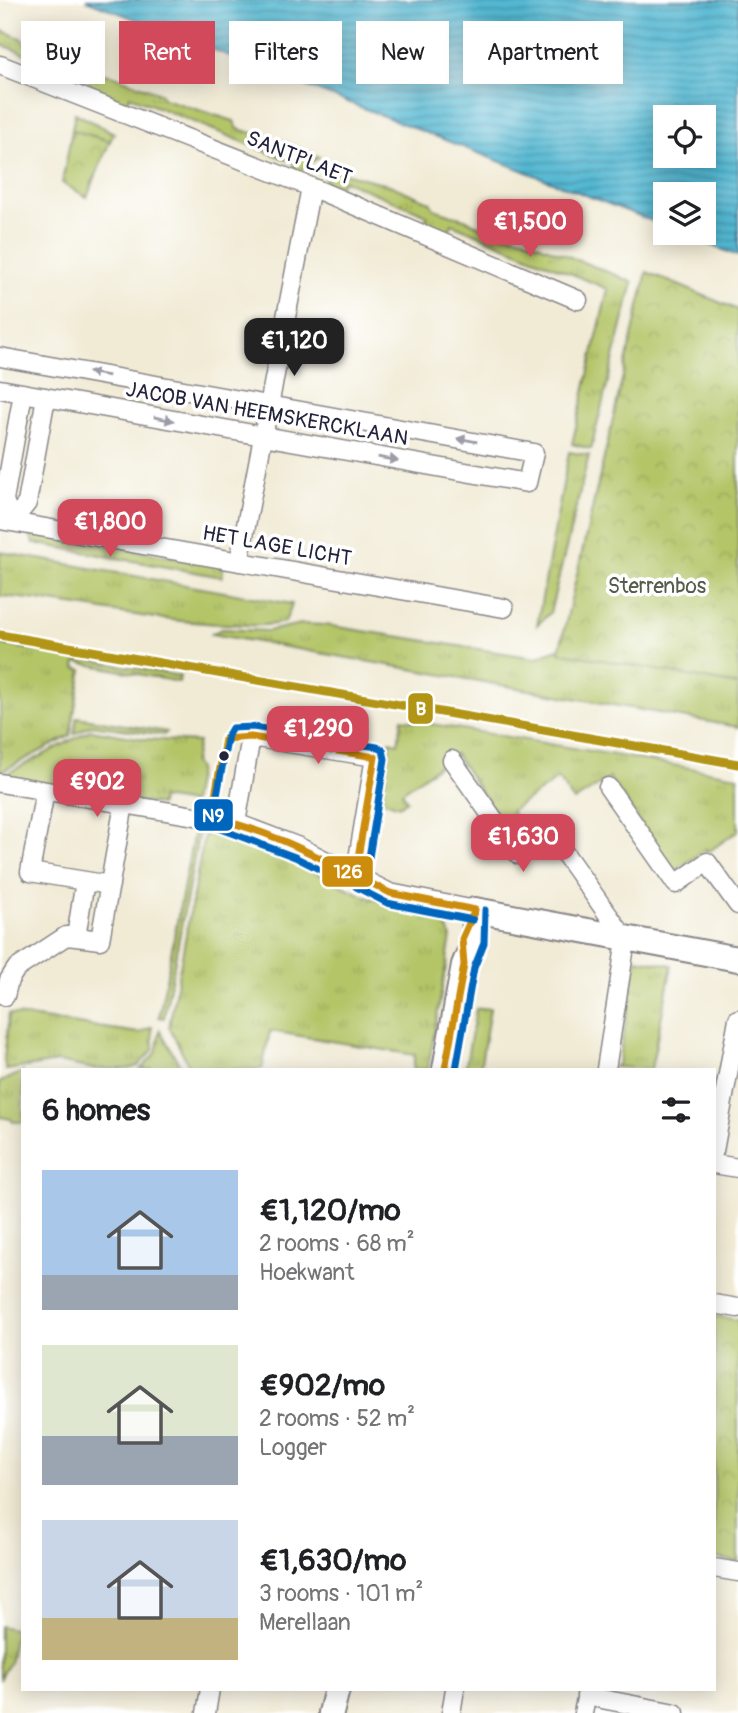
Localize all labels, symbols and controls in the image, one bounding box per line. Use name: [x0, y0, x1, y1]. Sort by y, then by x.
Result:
chip: Buy: [21, 21, 105, 84]
chip: Rent: [119, 21, 215, 84]
chip: Filters: [229, 21, 342, 84]
chip: New: [356, 21, 449, 84]
chip: Apartment: [463, 21, 623, 84]
map controls: [653, 105, 716, 245]
button: locate: [653, 105, 716, 168]
street label: SANTPLAET: [242, 125, 356, 192]
button: layers: [653, 182, 716, 245]
pin: €1,500: [473, 200, 587, 259]
text: €1,500: [493, 207, 567, 236]
pin: €1,120: [237, 318, 351, 378]
text: €1,120: [260, 326, 328, 355]
one-way arrow: [87, 369, 109, 380]
street label: JACOB VAN HEEMSKERCKLAAN: [124, 376, 410, 452]
one-way arrow: [153, 414, 175, 425]
one-way arrow: [456, 434, 478, 445]
one-way arrow: [377, 454, 399, 465]
pin: €1,800: [53, 500, 167, 559]
text: €1,800: [73, 507, 147, 536]
street label: HET LAGE LICHT: [200, 520, 354, 572]
park label: Sterrenbos: [608, 573, 707, 600]
line badge: B: [407, 692, 434, 725]
text: B: [416, 697, 427, 721]
pin: €1,290: [261, 706, 375, 766]
text: €1,290: [283, 714, 353, 743]
unlabelled marker: [217, 749, 231, 763]
pin: €902: [56, 760, 138, 819]
text: €902: [69, 767, 125, 796]
line badge: N9: [193, 798, 234, 832]
text: N9: [202, 804, 225, 828]
pin: €1,630: [466, 814, 580, 874]
text: €1,630: [487, 822, 559, 851]
line badge: 126: [321, 855, 374, 888]
text: 126: [333, 860, 363, 884]
icon: filters: [657, 1091, 695, 1129]
text: 6 homes: [42, 1092, 150, 1129]
text: €1,120/mo: [259, 1192, 401, 1229]
icon: home: [98, 1198, 182, 1282]
text: 2 rooms · 68 m²: [259, 1229, 415, 1258]
text: Hoekwant: [259, 1258, 354, 1287]
text: €902/mo: [259, 1367, 385, 1404]
icon: home: [98, 1373, 182, 1457]
text: 2 rooms · 52 m²: [259, 1404, 415, 1433]
text: Logger: [259, 1433, 327, 1462]
text: €1,630/mo: [259, 1542, 406, 1579]
icon: home: [98, 1548, 182, 1632]
text: 3 rooms · 101 m²: [259, 1579, 423, 1608]
text: Merellaan: [259, 1608, 351, 1637]

